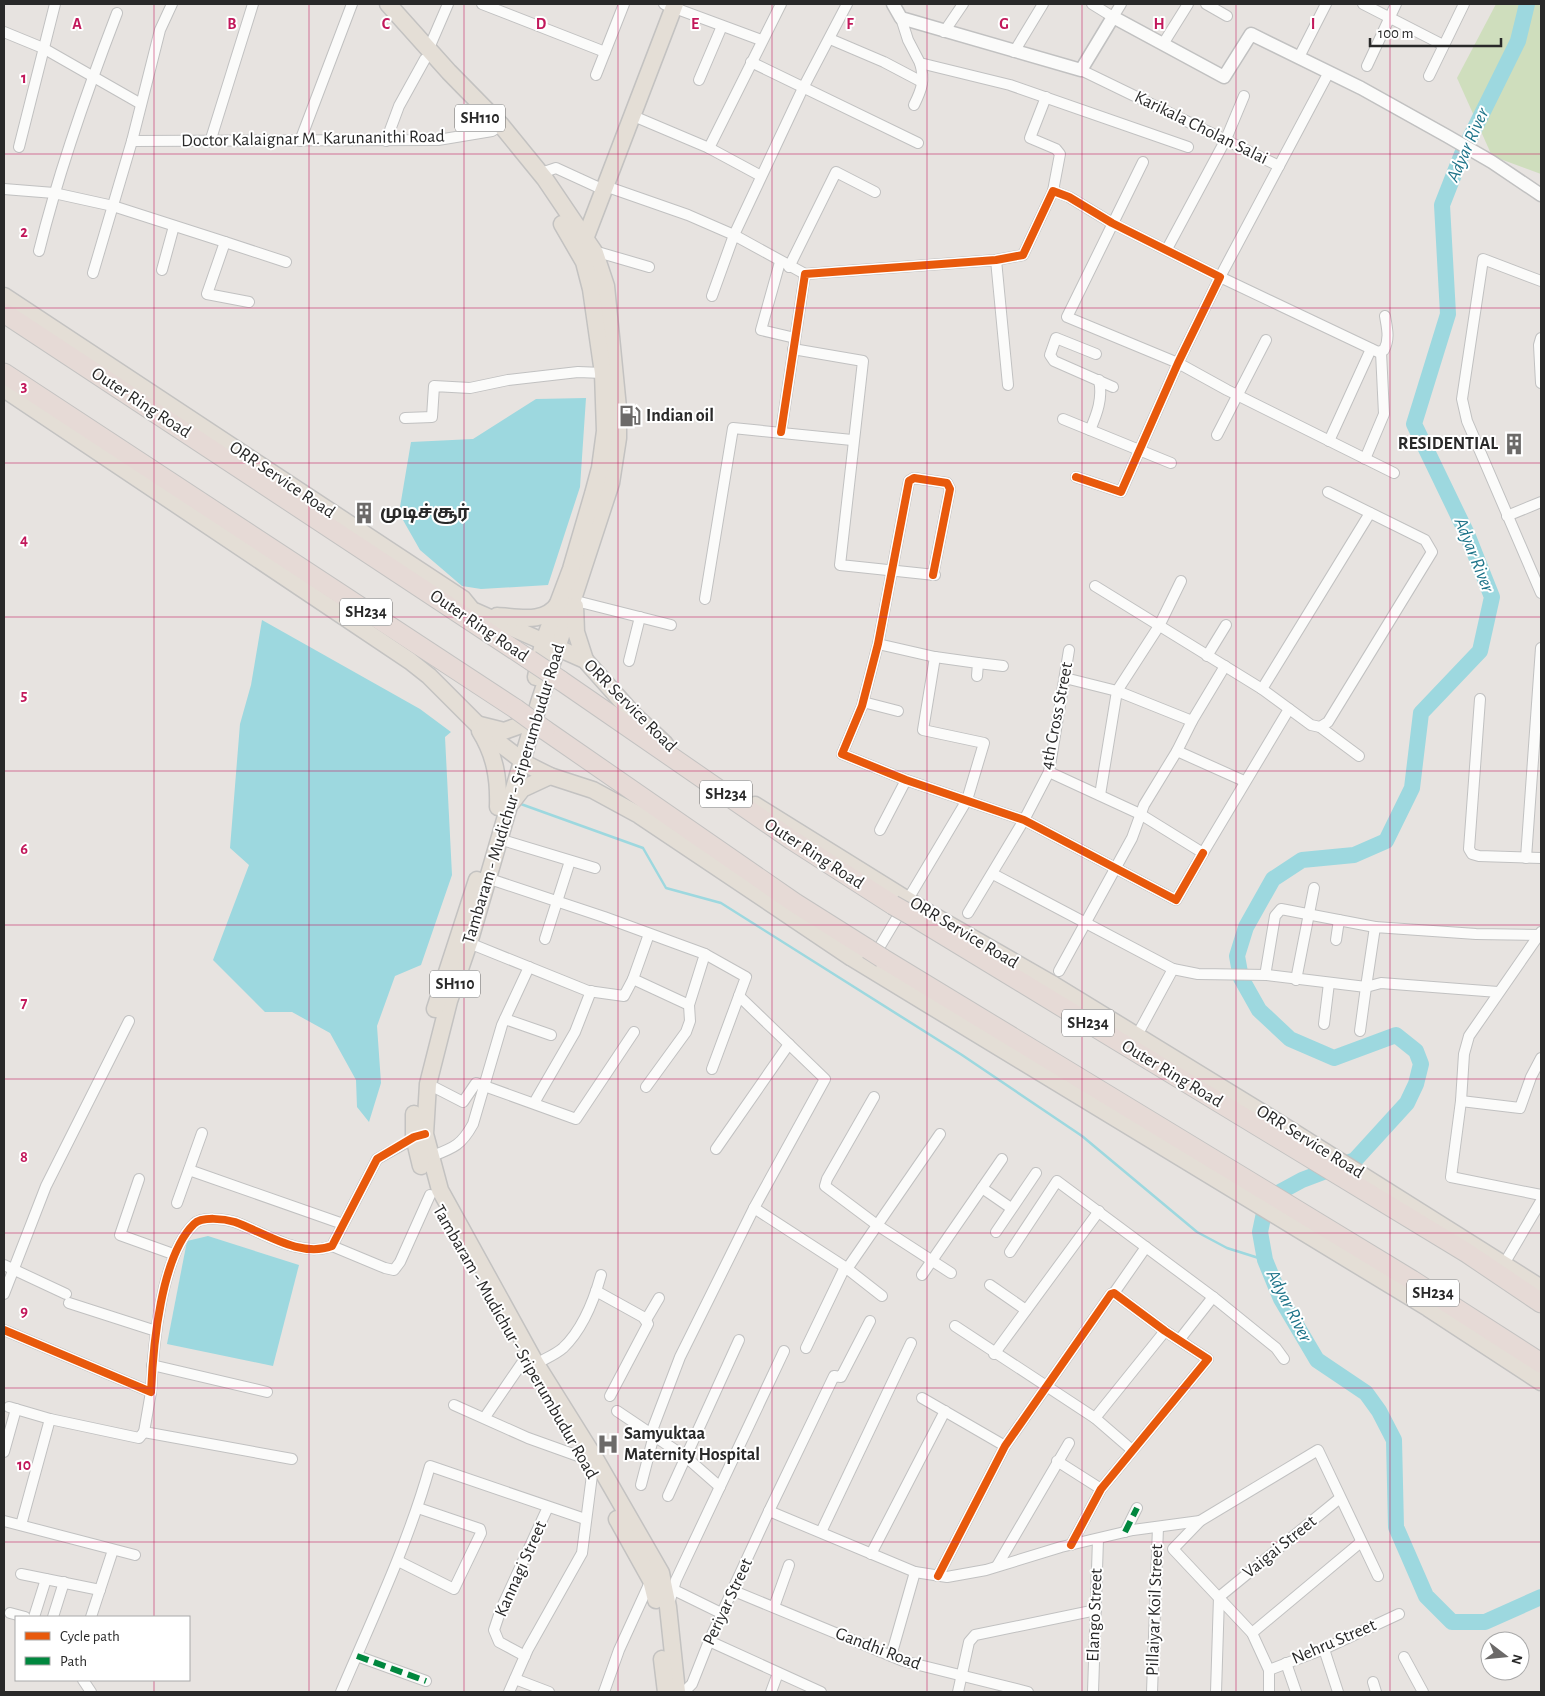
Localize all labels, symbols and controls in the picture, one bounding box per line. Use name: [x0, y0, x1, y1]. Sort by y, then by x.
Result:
scale bar: [1370, 15, 1501, 47]
text: A: [72, 16, 82, 32]
text: B: [227, 16, 237, 32]
text: C: [382, 16, 391, 32]
text: D: [536, 16, 547, 32]
text: E: [691, 16, 699, 32]
text: F: [846, 16, 854, 32]
text: G: [999, 16, 1009, 32]
text: H: [1153, 16, 1165, 32]
text: I: [1311, 16, 1315, 32]
text: 100 m: [1378, 26, 1413, 41]
text: 1: [21, 70, 27, 86]
street label: Karikala Cholan Salai: [1132, 88, 1270, 168]
road number: SH110: [455, 105, 505, 132]
water label: Adyar River: [1443, 105, 1493, 186]
street label: Doctor Kalaignar M. Karunanithi Road: [181, 128, 445, 150]
text: 2: [20, 224, 28, 240]
street label: Outer Ring Road: [88, 364, 194, 442]
text: 3: [21, 378, 28, 394]
fuel station icon: Indian oil: [617, 403, 643, 429]
place label: Indian oil: [646, 407, 714, 425]
building icon: RESIDENTIAL: [1501, 431, 1527, 457]
place label: RESIDENTIAL: [1398, 435, 1498, 453]
street label: ORR Service Road: [226, 438, 338, 522]
building icon: முடிச்சூர்: [351, 500, 377, 526]
place label: முடிச்சூர்: [380, 503, 470, 524]
water label: Adyar River: [1450, 514, 1498, 596]
text: 4: [20, 532, 28, 548]
street label: Outer Ring Road: [427, 587, 531, 665]
road number: SH234: [340, 598, 392, 626]
street label: Tambaram - Mudichur - Sriperumbudur Road: [460, 642, 568, 946]
street label: ORR Service Road: [580, 656, 680, 756]
street label: 4th Cross Street: [1038, 661, 1076, 771]
text: 5: [21, 687, 28, 703]
road number: SH234: [700, 781, 752, 808]
street label: Outer Ring Road: [761, 815, 867, 893]
text: 6: [20, 841, 28, 857]
street label: ORR Service Road: [907, 894, 1021, 972]
road number: SH110: [430, 971, 480, 998]
text: 7: [21, 995, 28, 1011]
road number: SH234: [1062, 1010, 1114, 1036]
street label: Outer Ring Road: [1118, 1037, 1226, 1111]
street label: ORR Service Road: [1253, 1102, 1367, 1182]
text: 8: [20, 1149, 28, 1165]
street label: Tambaram - Mudichur - Sriperumbudur Road: [429, 1202, 601, 1482]
water label: Adyar River: [1262, 1266, 1316, 1346]
road number: SH234: [1407, 1280, 1459, 1306]
text: 9: [20, 1303, 28, 1319]
place label: Samyuktaa Maternity Hospital: [624, 1425, 760, 1464]
hospital icon: Samyuktaa Maternity Hospital: [595, 1431, 621, 1457]
text: 10: [17, 1457, 31, 1473]
street label: Vaigai Street: [1240, 1512, 1320, 1582]
street label: Kannagi Street: [492, 1518, 550, 1620]
street label: Pillaiyar Koil Street: [1144, 1543, 1166, 1676]
street label: Periyar Street: [700, 1555, 756, 1648]
street label: Elango Street: [1084, 1568, 1106, 1662]
legend: [15, 1616, 190, 1681]
street label: Nehru Street: [1289, 1616, 1379, 1668]
street label: Gandhi Road: [833, 1624, 923, 1674]
text: Cycle path: [60, 1629, 120, 1644]
north arrow: [1480, 1631, 1530, 1681]
text: N: [1508, 1653, 1525, 1666]
text: Path: [60, 1654, 87, 1669]

